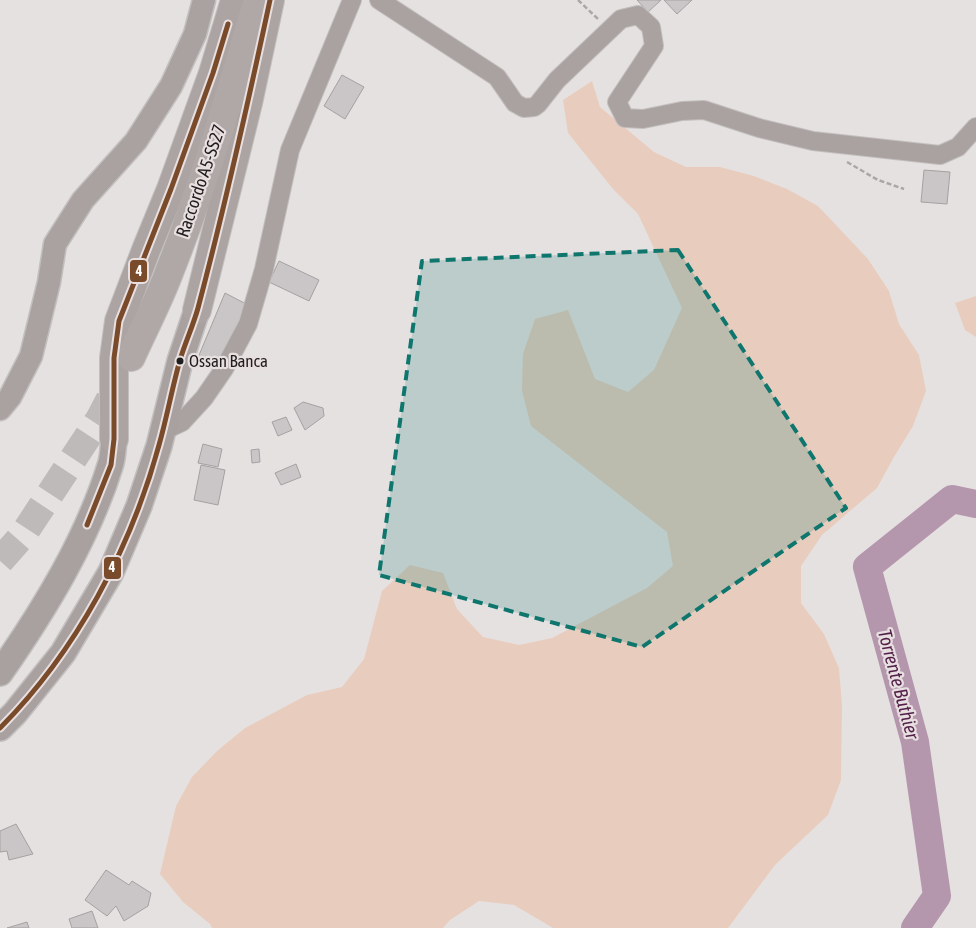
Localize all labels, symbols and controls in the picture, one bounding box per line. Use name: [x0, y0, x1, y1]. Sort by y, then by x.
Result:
street label: Raccordo A5-SS27: [171, 122, 230, 240]
line badge: 4: [129, 259, 148, 283]
text: 4: [135, 263, 143, 279]
place label: Ossan Banca: [189, 351, 268, 371]
marker: Ossan Banca: [175, 356, 185, 366]
line badge: 4: [103, 556, 122, 580]
text: 4: [108, 559, 116, 575]
water label: Torrente Buthier: [874, 627, 925, 743]

